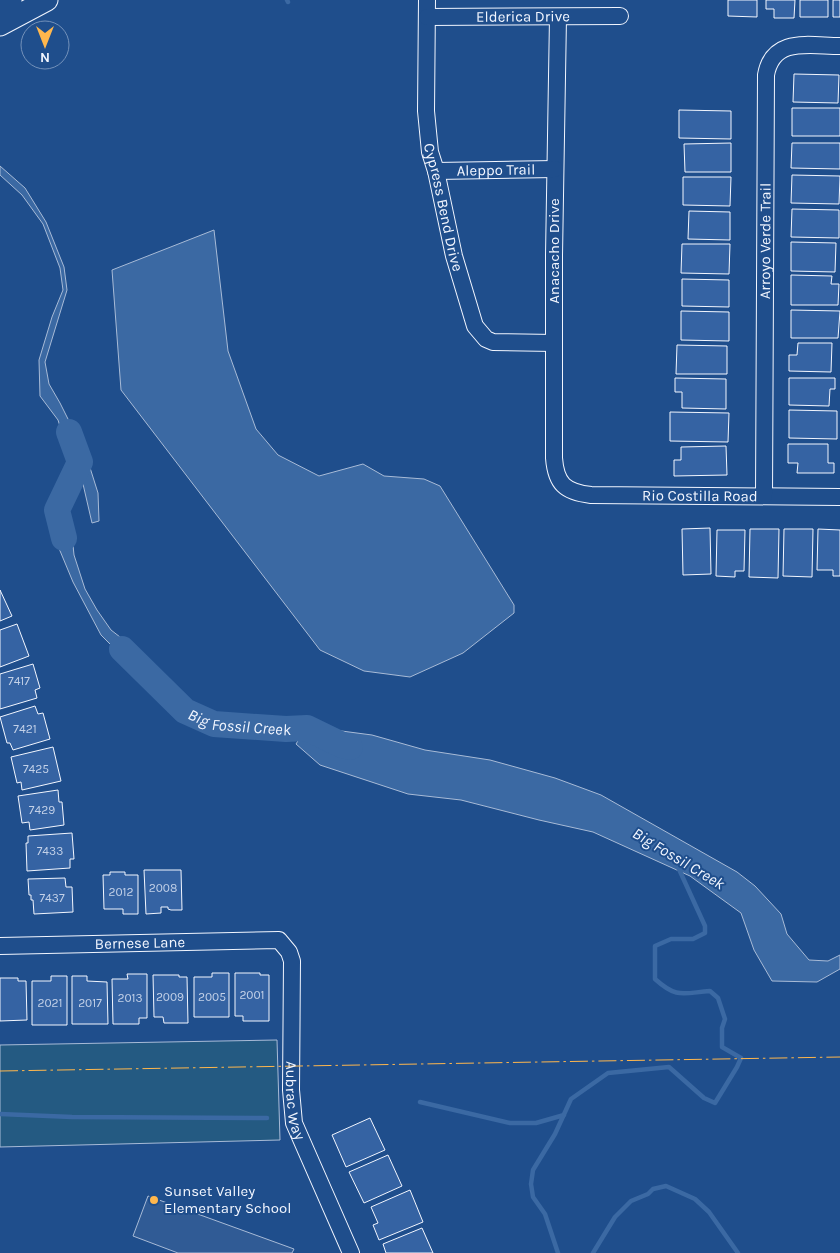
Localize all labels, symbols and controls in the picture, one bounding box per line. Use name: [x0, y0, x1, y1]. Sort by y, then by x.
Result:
street label: Elderica Drive: [476, 7, 570, 26]
north arrow: [20, 20, 70, 70]
text: N: [40, 49, 50, 66]
street label: Cypress Bend Drive: [420, 142, 467, 273]
street label: Aleppo Trail: [457, 160, 535, 180]
street label: Arroyo Verde Trail: [756, 183, 774, 299]
street label: Anacacho Drive: [545, 198, 563, 304]
street label: Rio Costilla Road: [642, 486, 758, 505]
house number: 7417: [8, 674, 30, 688]
water label: Big Fossil Creek: [185, 705, 292, 739]
house number: 7421: [13, 722, 37, 736]
house number: 7425: [23, 762, 49, 776]
house number: 7429: [29, 803, 55, 817]
water label: Big Fossil Creek: [629, 824, 729, 894]
house number: 7433: [37, 844, 63, 858]
house number: 2008: [149, 881, 177, 895]
house number: 2012: [109, 885, 134, 899]
house number: 7437: [39, 891, 65, 905]
street label: Bernese Lane: [95, 933, 185, 953]
house number: 2001: [239, 988, 265, 1002]
house number: 2009: [156, 990, 184, 1004]
house number: 2005: [198, 990, 226, 1004]
house number: 2013: [117, 991, 143, 1005]
house number: 2021: [38, 996, 63, 1010]
house number: 2017: [78, 996, 102, 1010]
street label: Aubrac Way: [282, 1061, 309, 1143]
place label: Sunset Valley Elementary School: [164, 1182, 291, 1217]
marker: Sunset Valley Elementary School: [148, 1194, 160, 1206]

